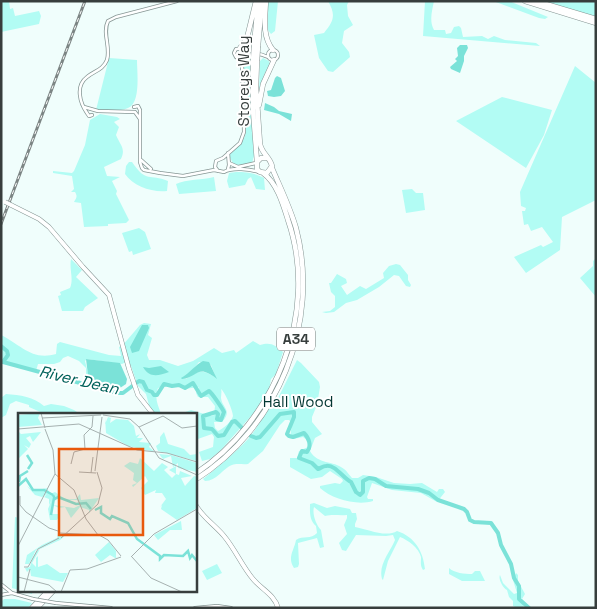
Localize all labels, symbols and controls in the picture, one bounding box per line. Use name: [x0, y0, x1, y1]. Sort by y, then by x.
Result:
street label: Storeys Way: [234, 36, 253, 126]
road number: A34: [277, 328, 315, 350]
water label: River Dean: [37, 361, 122, 400]
park label: Hall Wood: [263, 392, 333, 411]
inset map: [18, 413, 196, 592]

